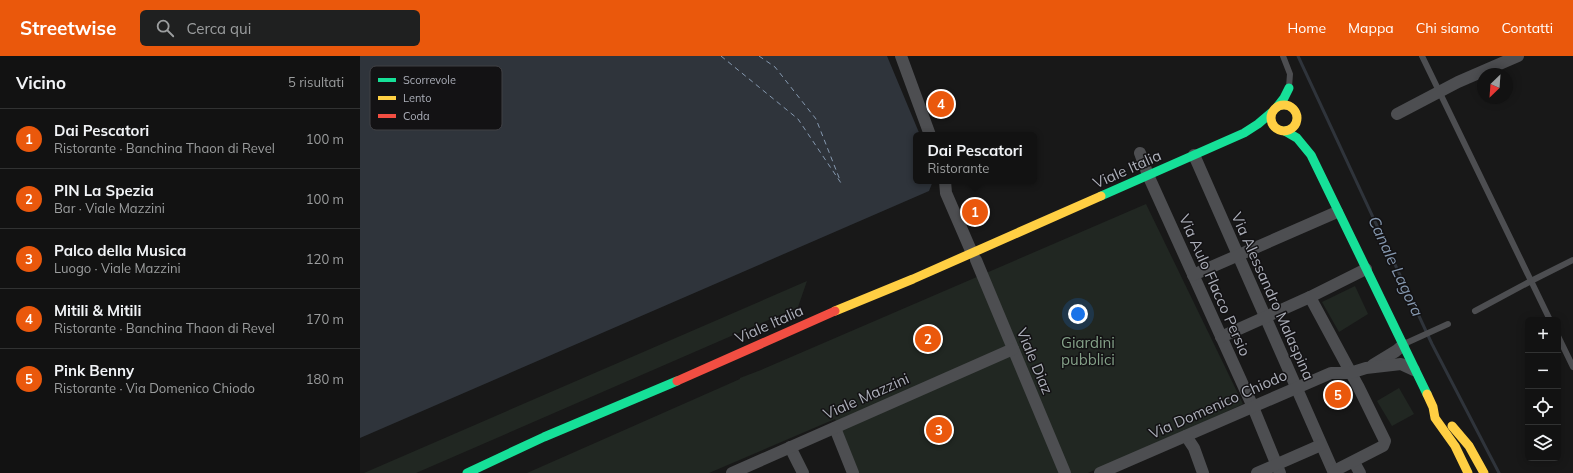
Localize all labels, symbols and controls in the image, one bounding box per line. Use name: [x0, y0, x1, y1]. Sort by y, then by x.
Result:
search box: [140, 10, 420, 46]
text: Streetwise: [20, 16, 116, 40]
icon: search: [154, 17, 176, 39]
text: Cerca qui: [186, 19, 251, 38]
text: Home: [1287, 19, 1326, 37]
text: Mappa: [1348, 19, 1394, 37]
text: Chi siamo: [1416, 19, 1479, 37]
text: Contatti: [1501, 19, 1553, 37]
legend: [370, 66, 502, 130]
north arrow: [1477, 68, 1513, 104]
text: Vicino: [16, 72, 66, 93]
text: Scorrevole: [403, 73, 456, 87]
text: 5 risultati: [288, 74, 344, 90]
pin: 4: [928, 89, 954, 119]
text: Lento: [403, 91, 431, 105]
text: Coda: [403, 109, 430, 123]
text: Dai Pescatori: [54, 121, 149, 140]
text: 1: [25, 131, 33, 147]
text: 100 m: [306, 131, 344, 147]
popup: [913, 132, 1037, 184]
text: Ristorante · Banchina Thaon di Revel: [54, 140, 275, 156]
text: Dai Pescatori: [927, 141, 1023, 160]
street label: Viale Italia: [1090, 145, 1164, 193]
text: Ristorante: [927, 160, 989, 176]
text: PIN La Spezia: [54, 181, 154, 200]
text: 2: [25, 191, 33, 207]
text: 100 m: [306, 191, 344, 207]
pin: 1: [962, 197, 988, 227]
text: Bar · Viale Mazzini: [54, 200, 165, 216]
street label: Via Alessandro Malaspina: [1227, 209, 1319, 383]
street label: Via Aulo Flacco Persio: [1175, 211, 1255, 359]
water label: Canale Lagora: [1364, 213, 1428, 320]
text: Palco della Musica: [54, 241, 186, 260]
text: 3: [25, 251, 33, 267]
text: 120 m: [306, 251, 344, 267]
text: Luogo · Viale Mazzini: [54, 260, 181, 276]
street label: Viale Italia: [732, 300, 806, 348]
text: Mitili & Mitili: [54, 301, 141, 320]
your location: [1068, 304, 1088, 324]
text: 4: [25, 311, 33, 327]
text: 170 m: [306, 311, 344, 327]
map controls: [1525, 317, 1561, 461]
button: +: [1525, 317, 1561, 353]
text: Ristorante · Banchina Thaon di Revel: [54, 320, 275, 336]
pin: 2: [915, 324, 941, 354]
street label: Viale Diaz: [1013, 325, 1058, 397]
park label: Giardini pubblici: [1061, 333, 1115, 369]
button: −: [1525, 353, 1561, 389]
text: Pink Benny: [54, 361, 134, 380]
street label: Via Domenico Chiodo: [1146, 365, 1290, 443]
street label: Viale Mazzini: [820, 369, 912, 423]
text: 5: [25, 371, 33, 387]
text: 180 m: [306, 371, 344, 387]
text: Ristorante · Via Domenico Chiodo: [54, 380, 255, 396]
pin: 5: [1325, 380, 1351, 410]
button: locate: [1525, 389, 1561, 425]
pin: 3: [926, 415, 952, 445]
button: layers: [1525, 425, 1561, 461]

